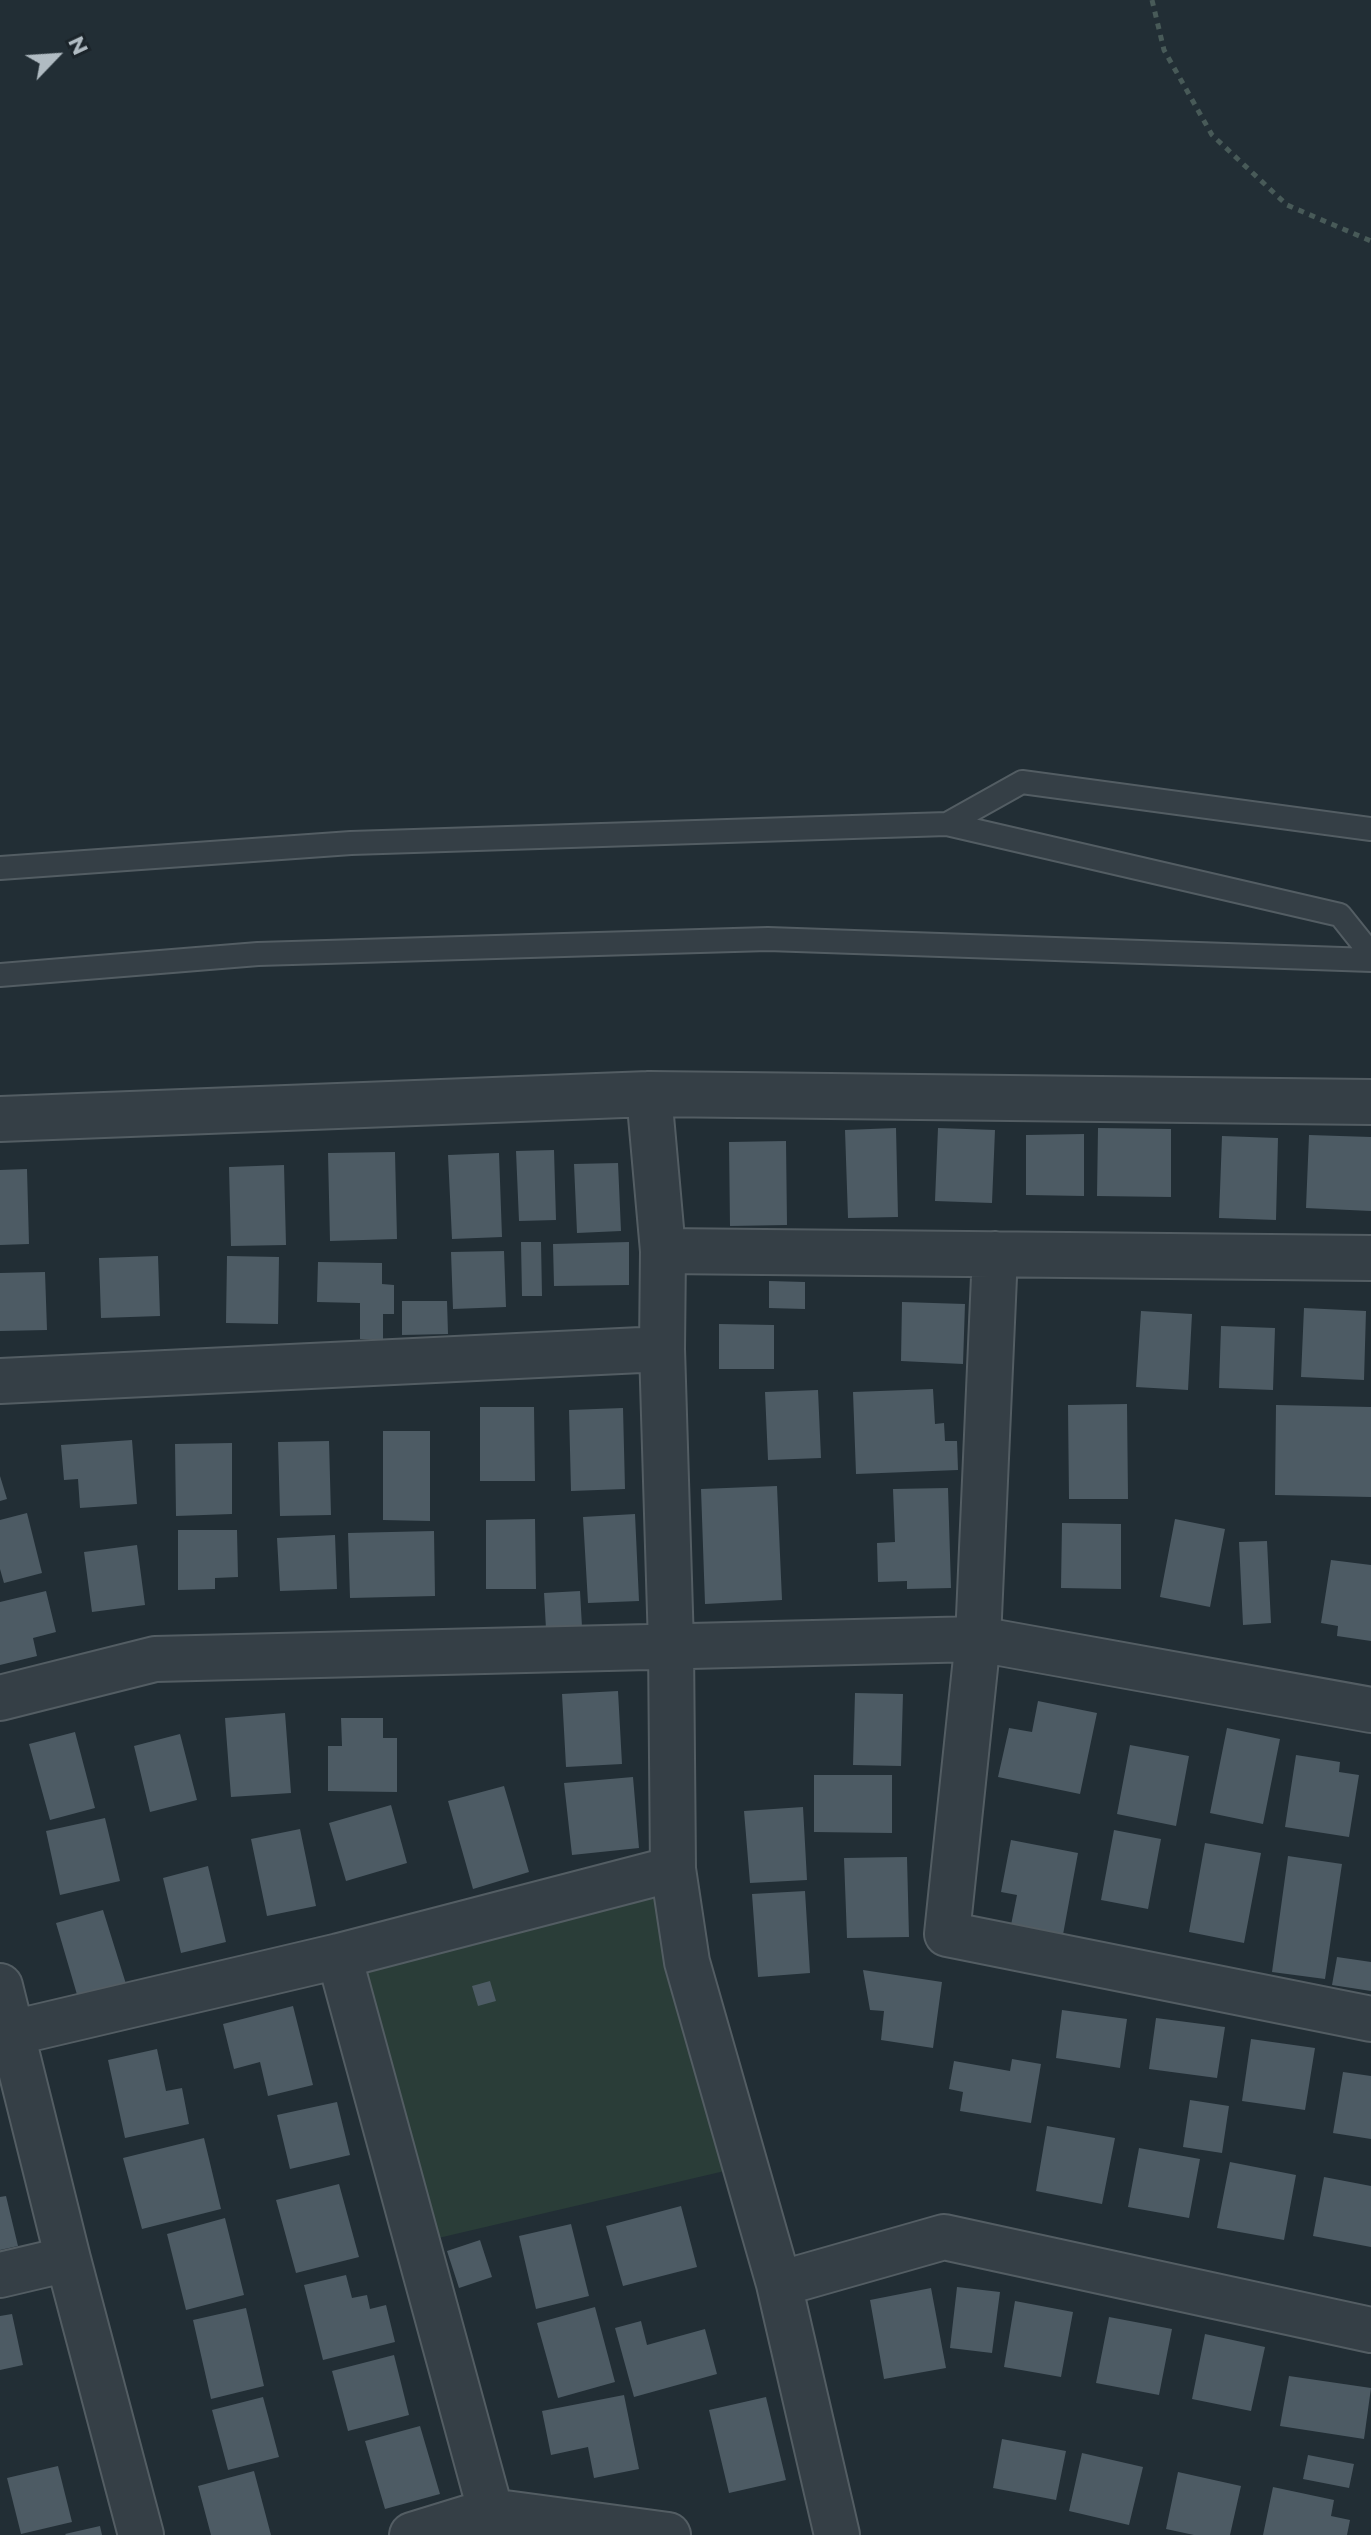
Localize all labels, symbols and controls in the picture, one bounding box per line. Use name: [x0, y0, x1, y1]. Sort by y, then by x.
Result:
north arrow: [16, 16, 96, 96]
text: N: [62, 32, 94, 59]

